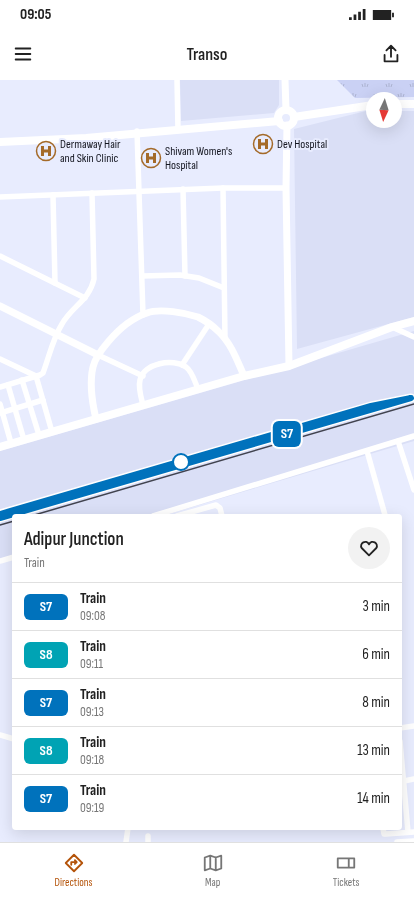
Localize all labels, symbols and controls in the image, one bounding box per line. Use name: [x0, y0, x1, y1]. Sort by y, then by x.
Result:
text: 09:05: [20, 5, 51, 24]
icon: menu: [12, 43, 34, 65]
icon: share: [380, 43, 402, 65]
text: Transo: [186, 44, 228, 65]
north arrow: [366, 92, 402, 128]
map controls: [366, 92, 402, 128]
hospital icon: Dev Hospital: [252, 133, 274, 155]
place label: Dermaway Hair and Skin Clinic: [60, 137, 121, 166]
place label: Dev Hospital: [277, 137, 327, 152]
hospital icon: Dermaway Hair and Skin Clinic: [35, 140, 57, 162]
place label: Shivam Women's Hospital: [165, 144, 232, 173]
hospital icon: Shivam Women's Hospital: [140, 147, 162, 169]
line badge: S7: [269, 421, 305, 447]
text: S7: [281, 425, 293, 442]
unlabelled marker: [172, 453, 190, 471]
button: heart: [348, 527, 390, 569]
text: Adipur Junction: [24, 528, 124, 551]
text: Train: [24, 555, 45, 571]
text: Train: [80, 589, 106, 608]
text: 3 min: [362, 597, 390, 616]
text: S7: [40, 598, 52, 615]
text: 09:08: [80, 608, 106, 624]
text: Train: [80, 637, 106, 656]
text: 6 min: [362, 645, 390, 664]
text: S8: [39, 646, 53, 663]
text: 09:11: [80, 656, 103, 672]
text: Train: [80, 685, 106, 704]
text: 8 min: [362, 693, 390, 712]
text: S7: [40, 694, 52, 711]
text: 09:13: [80, 704, 104, 720]
text: Train: [80, 733, 106, 752]
text: 13 min: [357, 741, 390, 760]
text: S8: [39, 742, 53, 759]
text: 09:18: [80, 752, 104, 768]
text: Train: [80, 781, 106, 800]
text: 14 min: [357, 789, 390, 808]
text: S7: [40, 790, 52, 807]
text: 09:19: [80, 800, 104, 816]
tab: Directions: [55, 852, 92, 889]
tab: Map: [202, 852, 224, 889]
tab: Tickets: [333, 852, 359, 889]

